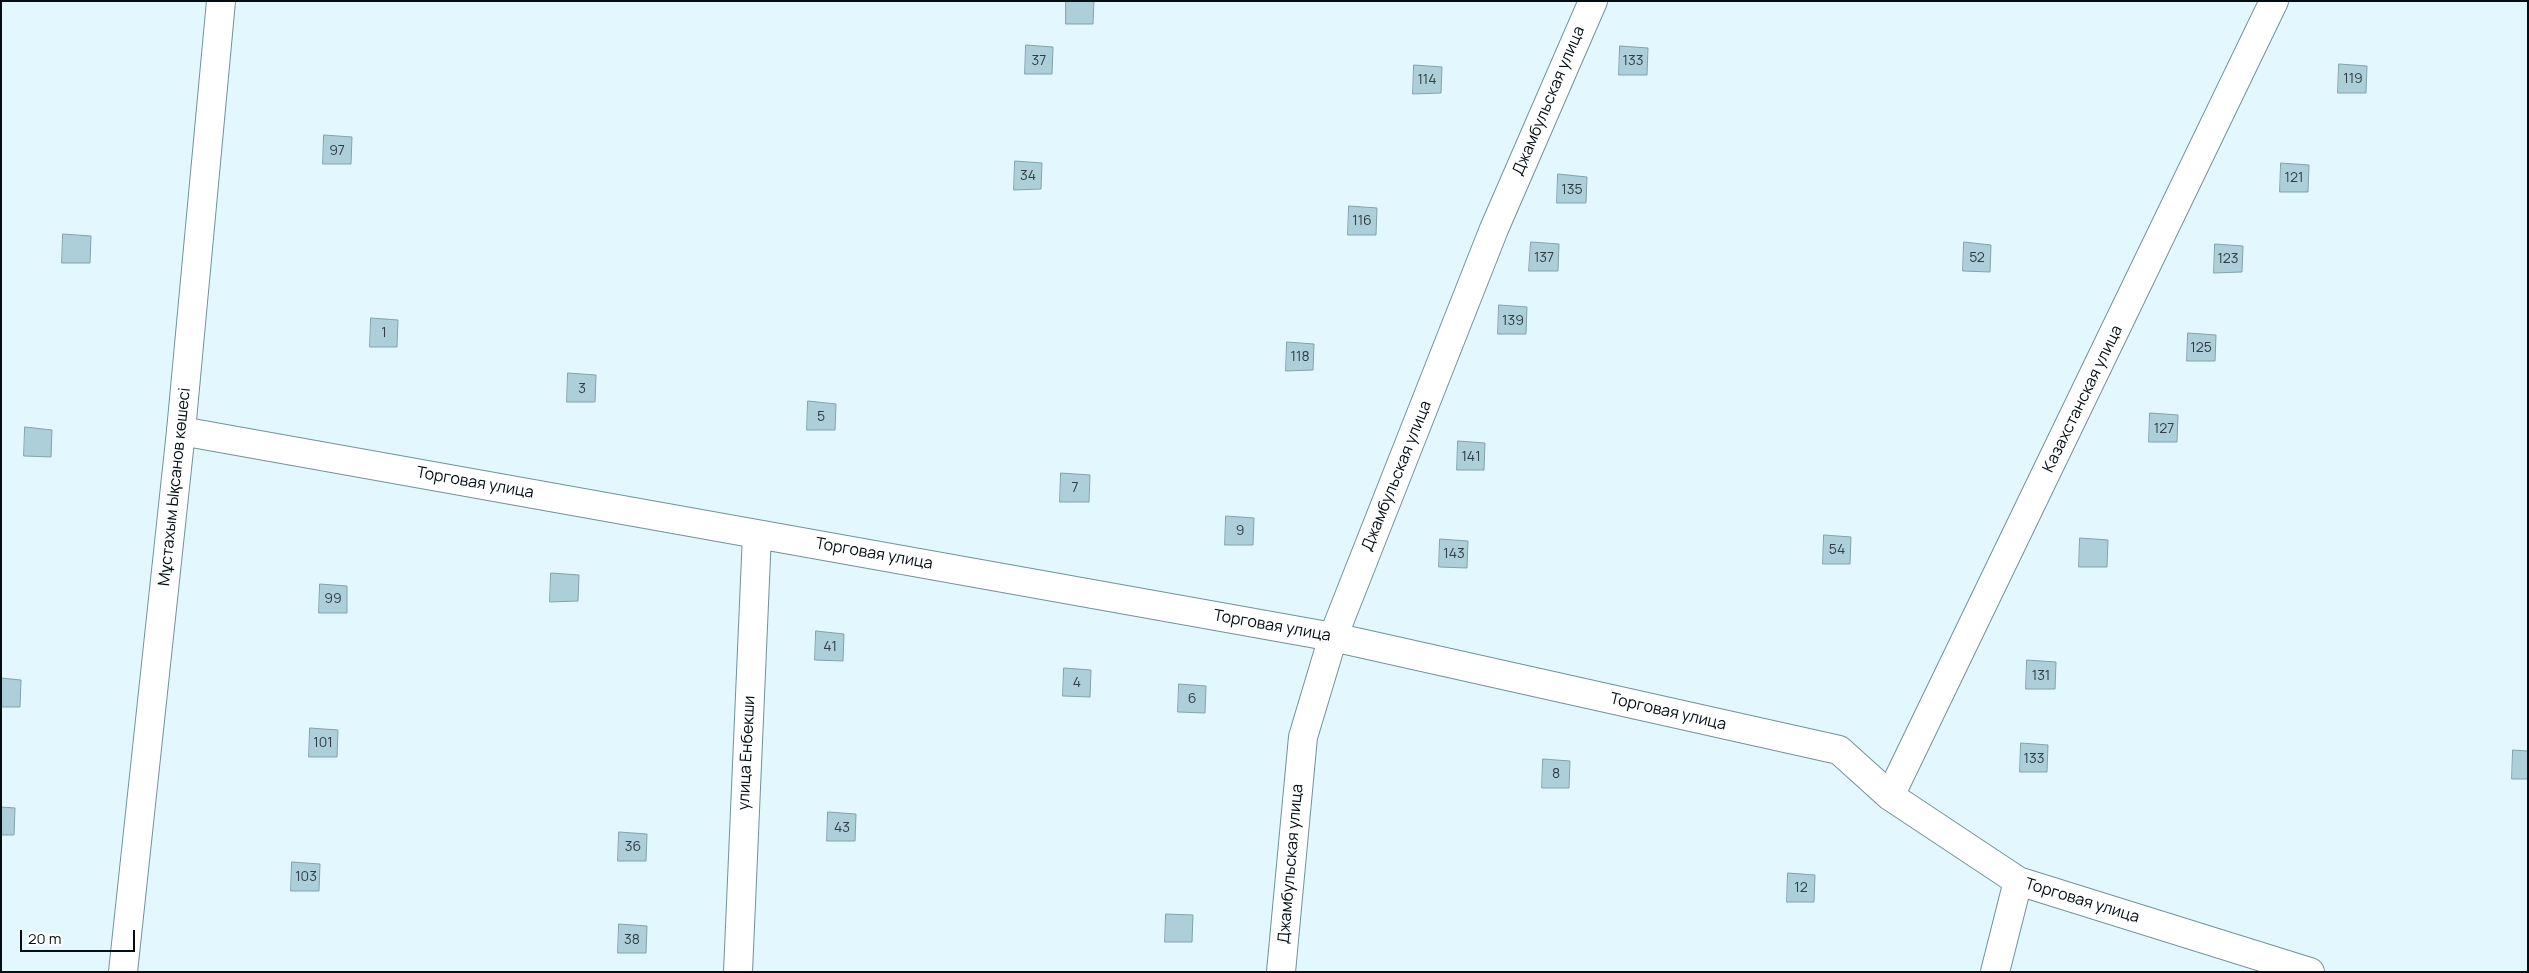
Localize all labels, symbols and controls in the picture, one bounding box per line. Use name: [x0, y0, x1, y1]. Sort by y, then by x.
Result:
street label: Джамбульская улица: [1509, 23, 1589, 179]
house number: 37: [1032, 53, 1046, 69]
house number: 133: [1623, 53, 1643, 69]
house number: 119: [2343, 71, 2363, 87]
house number: 114: [1417, 72, 1437, 88]
house number: 97: [329, 143, 345, 159]
house number: 34: [1020, 168, 1036, 184]
house number: 121: [2285, 170, 2303, 186]
house number: 135: [1561, 182, 1583, 198]
house number: 116: [1352, 213, 1372, 229]
house number: 137: [1534, 250, 1554, 266]
house number: 52: [1969, 250, 1985, 266]
house number: 123: [2217, 251, 2239, 267]
house number: 139: [1502, 313, 1524, 329]
street label: Казахстанская улица: [2039, 322, 2127, 476]
house number: 1: [381, 325, 387, 341]
house number: 125: [2190, 340, 2212, 356]
house number: 118: [1290, 349, 1310, 365]
house number: 3: [578, 381, 586, 397]
street label: Мұстахым Ықсанов көшесі: [155, 387, 195, 587]
street label: Джамбульская улица: [1358, 398, 1436, 554]
house number: 5: [817, 409, 825, 425]
house number: 127: [2154, 421, 2174, 437]
house number: 141: [1461, 449, 1481, 465]
street label: Торговая улица: [415, 463, 535, 503]
house number: 7: [1071, 480, 1079, 496]
house number: 9: [1236, 523, 1244, 539]
street label: Торговая улица: [814, 534, 934, 574]
house number: 54: [1829, 542, 1845, 558]
house number: 143: [1443, 546, 1465, 562]
house number: 99: [324, 591, 342, 607]
street label: Торговая улица: [1212, 606, 1332, 646]
house number: 41: [823, 639, 837, 655]
house number: 131: [2032, 668, 2050, 684]
house number: 4: [1073, 675, 1081, 691]
street label: Торговая улица: [1608, 689, 1728, 735]
house number: 6: [1188, 691, 1196, 707]
street label: улица Енбекши: [734, 695, 760, 811]
house number: 101: [313, 735, 333, 751]
house number: 133: [2024, 751, 2044, 767]
house number: 8: [1552, 766, 1560, 782]
street label: Джамбульская улица: [1274, 783, 1308, 945]
house number: 43: [834, 820, 850, 836]
house number: 36: [625, 839, 641, 855]
house number: 103: [295, 869, 317, 885]
street label: Торговая улица: [2022, 874, 2142, 928]
house number: 12: [1794, 880, 1808, 896]
scale bar: [22, 920, 138, 952]
text: 20 m: [28, 928, 61, 949]
house number: 38: [624, 932, 640, 948]

